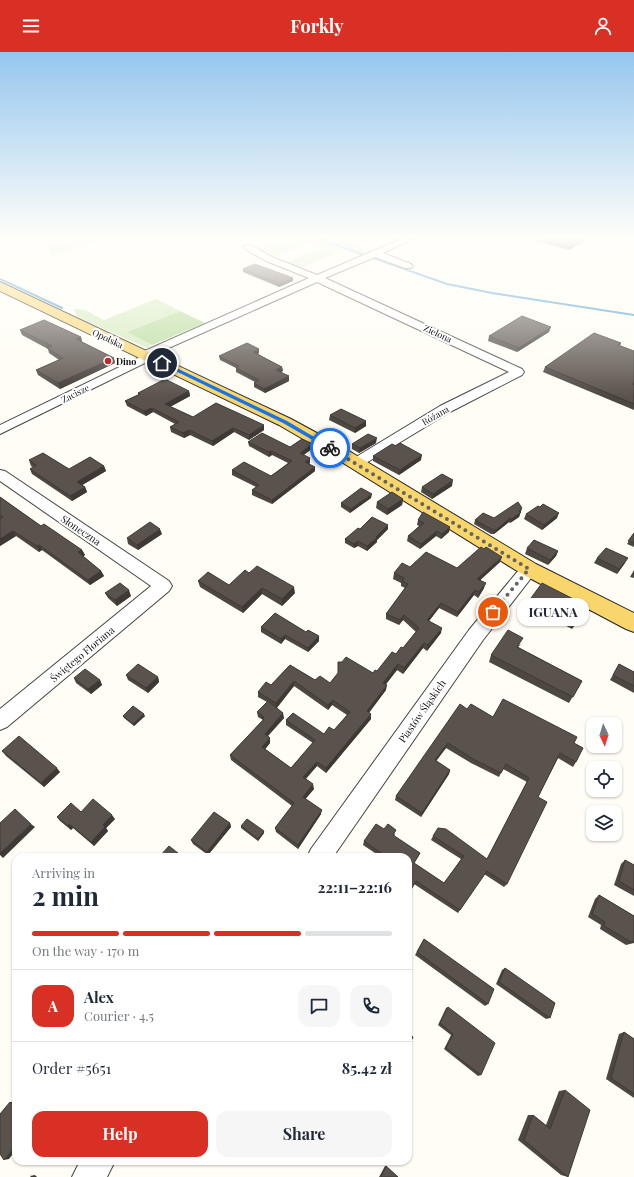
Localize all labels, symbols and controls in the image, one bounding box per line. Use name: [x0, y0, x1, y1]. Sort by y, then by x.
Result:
text: Forkly: [290, 14, 344, 38]
icon: menu: [20, 15, 42, 37]
icon: person: [592, 15, 614, 37]
street label: Zielona: [422, 321, 455, 345]
street label: Opolska: [91, 326, 126, 351]
pin: [145, 346, 179, 380]
icon: home: [151, 352, 173, 374]
place label: Dino: [116, 355, 136, 367]
marker: Dino: [103, 356, 113, 366]
street label: Zacisze: [59, 381, 91, 405]
street label: Różana: [419, 402, 451, 428]
courier: [310, 428, 350, 468]
icon: bike: [319, 437, 341, 459]
street label: Słoneczna: [58, 512, 104, 548]
pin: [476, 595, 510, 629]
callout: IGUANA: [517, 598, 589, 626]
icon: bag: [482, 601, 504, 623]
text: IGUANA: [528, 603, 578, 620]
street label: Świętego Floriana: [47, 623, 117, 685]
street label: Piastów Śląskich: [395, 677, 449, 745]
north arrow: [586, 717, 622, 753]
map controls: [586, 717, 622, 841]
button: locate: [586, 761, 622, 797]
button: layers: [586, 805, 622, 841]
text: Arriving in: [32, 864, 95, 881]
text: 22:11–22:16: [317, 877, 392, 897]
text: 2 min: [32, 878, 99, 913]
text: On the way · 170 m: [32, 942, 139, 959]
button: chat: [298, 985, 340, 1027]
button: phone: [350, 985, 392, 1027]
text: Alex: [84, 987, 114, 1007]
text: A: [48, 996, 58, 1016]
text: Courier · 4.5: [84, 1007, 154, 1024]
text: Order #5651: [32, 1058, 111, 1078]
text: 85.42 zł: [342, 1058, 392, 1078]
button: Help: [32, 1111, 208, 1157]
button: Share: [216, 1111, 392, 1157]

